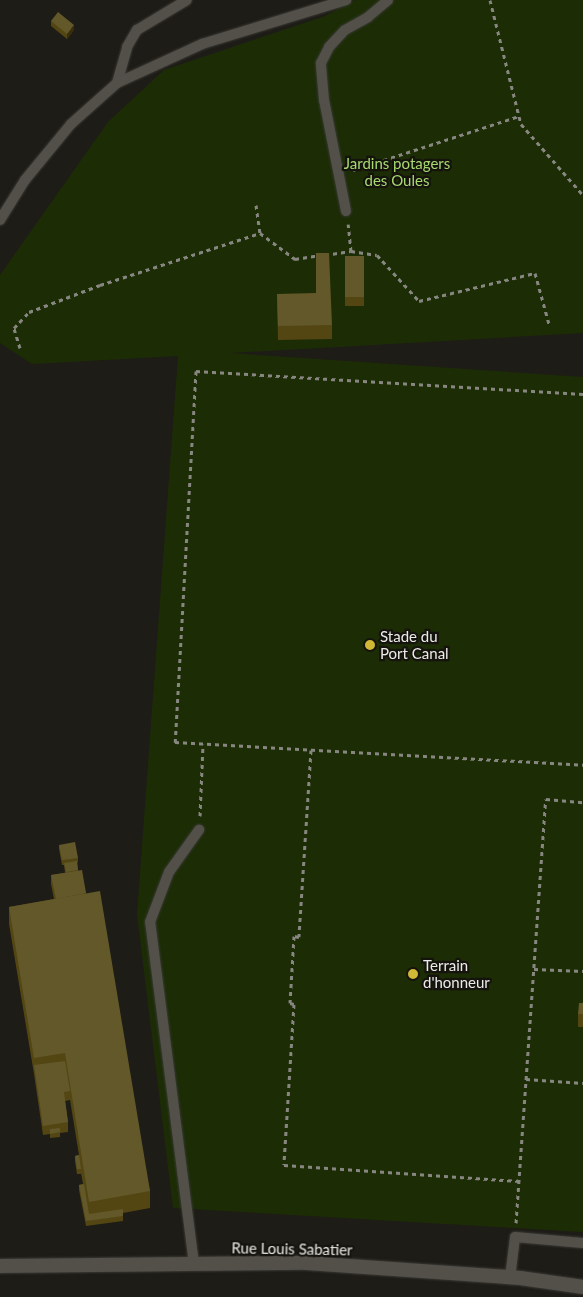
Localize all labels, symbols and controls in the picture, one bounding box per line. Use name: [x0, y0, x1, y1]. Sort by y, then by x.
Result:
park label: Jardins potagers des Oules: [344, 154, 450, 189]
place label: Stade du Port Canal: [380, 627, 449, 662]
marker: Stade du Port Canal: [364, 639, 376, 651]
place label: Terrain d'honneur: [423, 956, 490, 991]
marker: Terrain d'honneur: [407, 968, 419, 980]
street label: Rue Louis Sabatier: [231, 1239, 353, 1259]

